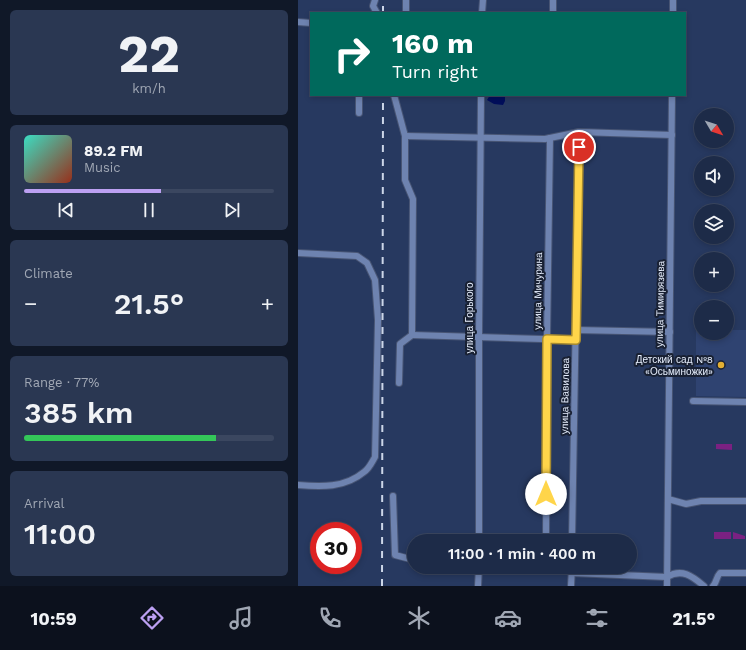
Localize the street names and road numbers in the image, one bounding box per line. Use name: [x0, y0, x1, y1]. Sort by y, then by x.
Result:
street label: улица Мичурина: [532, 252, 544, 330]
street label: улица Тимирязева: [654, 260, 666, 347]
street label: улица Горького: [464, 282, 475, 354]
street label: улица Вавилова: [559, 357, 571, 434]

